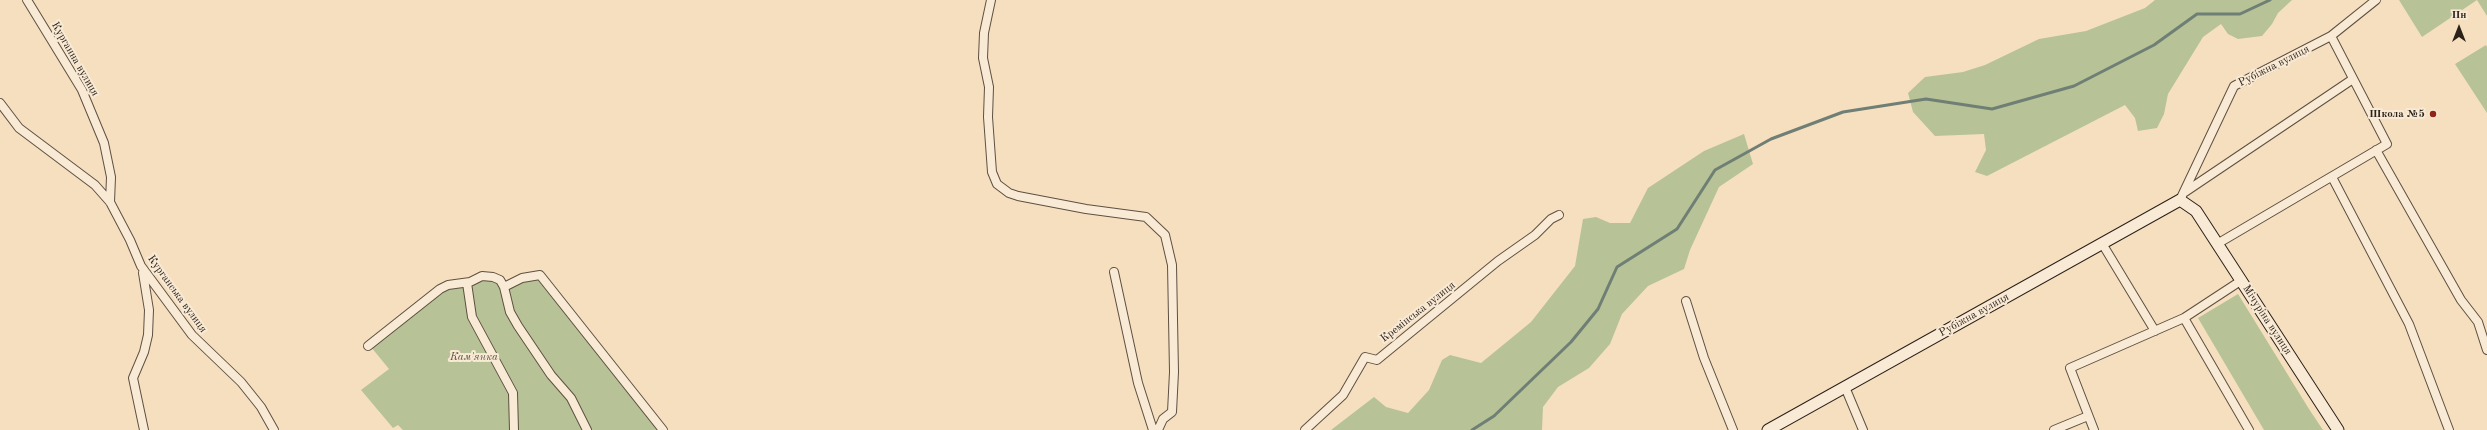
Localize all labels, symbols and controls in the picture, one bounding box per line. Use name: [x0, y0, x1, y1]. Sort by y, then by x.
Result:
north arrow: [2439, 8, 2479, 48]
text: Пн: [2451, 10, 2467, 21]
street label: Курганна вулиця: [48, 19, 102, 99]
street label: Рубіжна вулиця: [2236, 42, 2312, 90]
place label: Школа №5: [2369, 107, 2425, 121]
marker: Школа №5: [2428, 109, 2438, 119]
street label: Курганська вулиця: [144, 253, 210, 335]
street label: Кремінська вулиця: [1378, 279, 1458, 345]
street label: Мічуріна вулиця: [2240, 283, 2294, 357]
street label: Рубіжна вулиця: [1937, 290, 2011, 340]
park label: Кам'янка: [450, 350, 498, 364]

